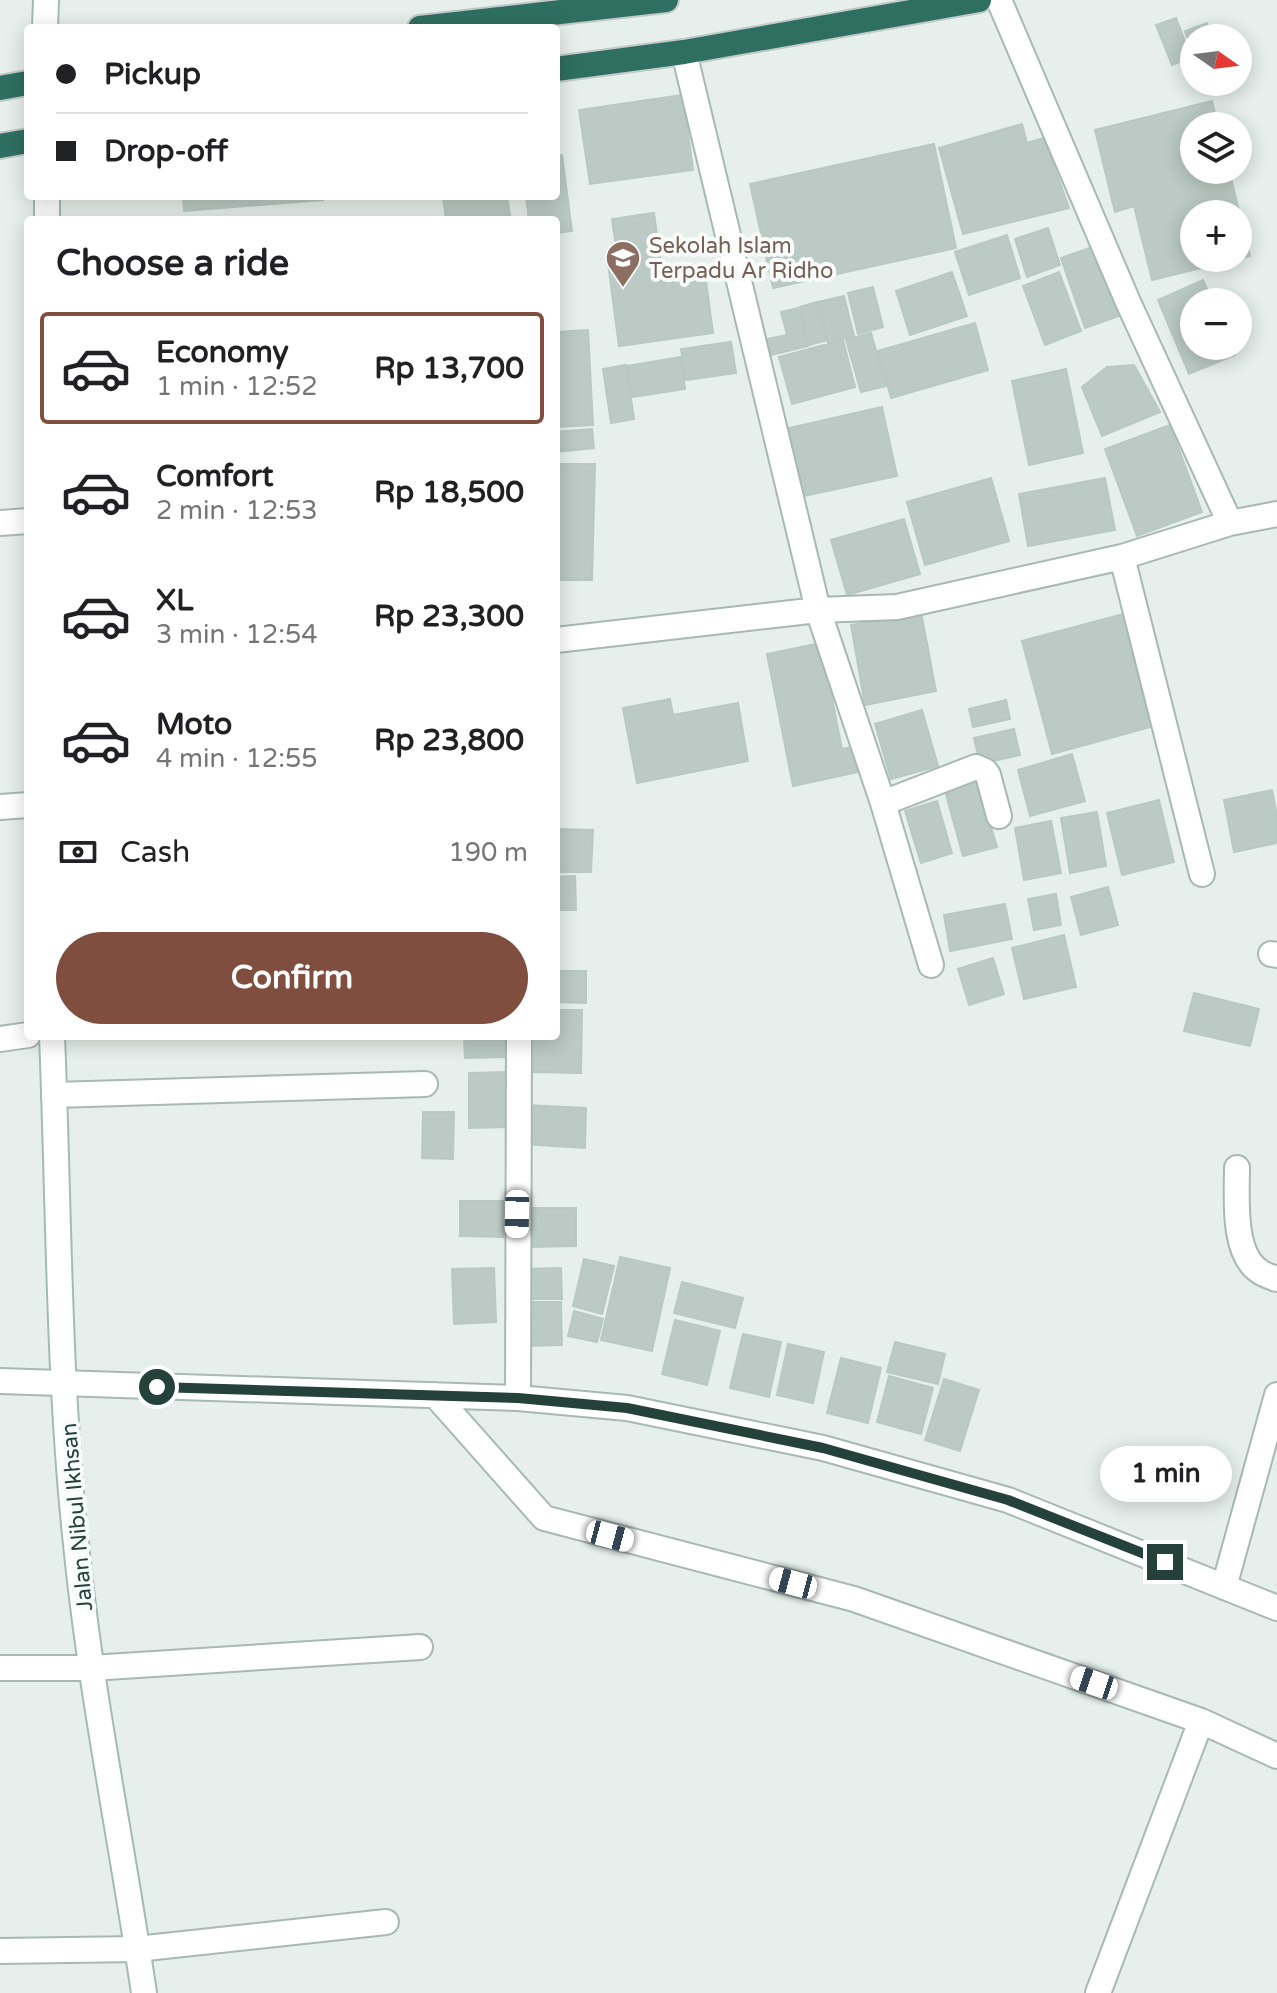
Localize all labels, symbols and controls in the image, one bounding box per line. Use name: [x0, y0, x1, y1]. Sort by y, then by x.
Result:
north arrow: [1180, 24, 1252, 96]
map controls: [1180, 24, 1252, 360]
text: Pickup: [104, 56, 201, 93]
button: layers: [1180, 112, 1252, 184]
text: Drop-off: [104, 133, 228, 170]
button: +: [1180, 200, 1252, 272]
place label: Sekolah Islam Terpadu Ar Ridho: [649, 233, 833, 284]
school or university icon: Sekolah Islam Terpadu Ar Ridho: [604, 239, 642, 289]
text: Choose a ride: [56, 242, 289, 285]
button: −: [1180, 288, 1252, 360]
icon: car: [60, 332, 132, 404]
text: Economy: [156, 334, 289, 371]
text: Rp 13,700: [374, 350, 524, 387]
text: 1 min · 12:52: [156, 371, 318, 402]
icon: car: [60, 456, 132, 528]
text: Comfort: [156, 458, 274, 495]
text: Rp 18,500: [374, 474, 524, 511]
text: 2 min · 12:53: [156, 495, 318, 526]
icon: car: [60, 580, 132, 652]
text: XL: [156, 582, 193, 619]
text: Rp 23,300: [374, 598, 524, 635]
text: 3 min · 12:54: [156, 619, 318, 650]
icon: car: [60, 704, 132, 776]
text: Moto: [156, 706, 232, 743]
text: Rp 23,800: [374, 722, 524, 759]
text: 4 min · 12:55: [156, 743, 318, 774]
icon: cash: [56, 830, 100, 874]
text: Cash: [120, 834, 190, 871]
text: 190 m: [448, 837, 528, 868]
button: Confirm: [56, 932, 528, 1024]
car: [505, 1190, 529, 1238]
route start: [139, 1369, 175, 1405]
street label: Jalan Nibul Ikhsan: [56, 1422, 98, 1612]
callout: 1 min: [1099, 1446, 1231, 1502]
text: 1 min: [1131, 1458, 1201, 1489]
car: [584, 1518, 636, 1554]
route end: [1147, 1544, 1183, 1580]
car: [767, 1565, 819, 1601]
car: [1067, 1664, 1121, 1702]

